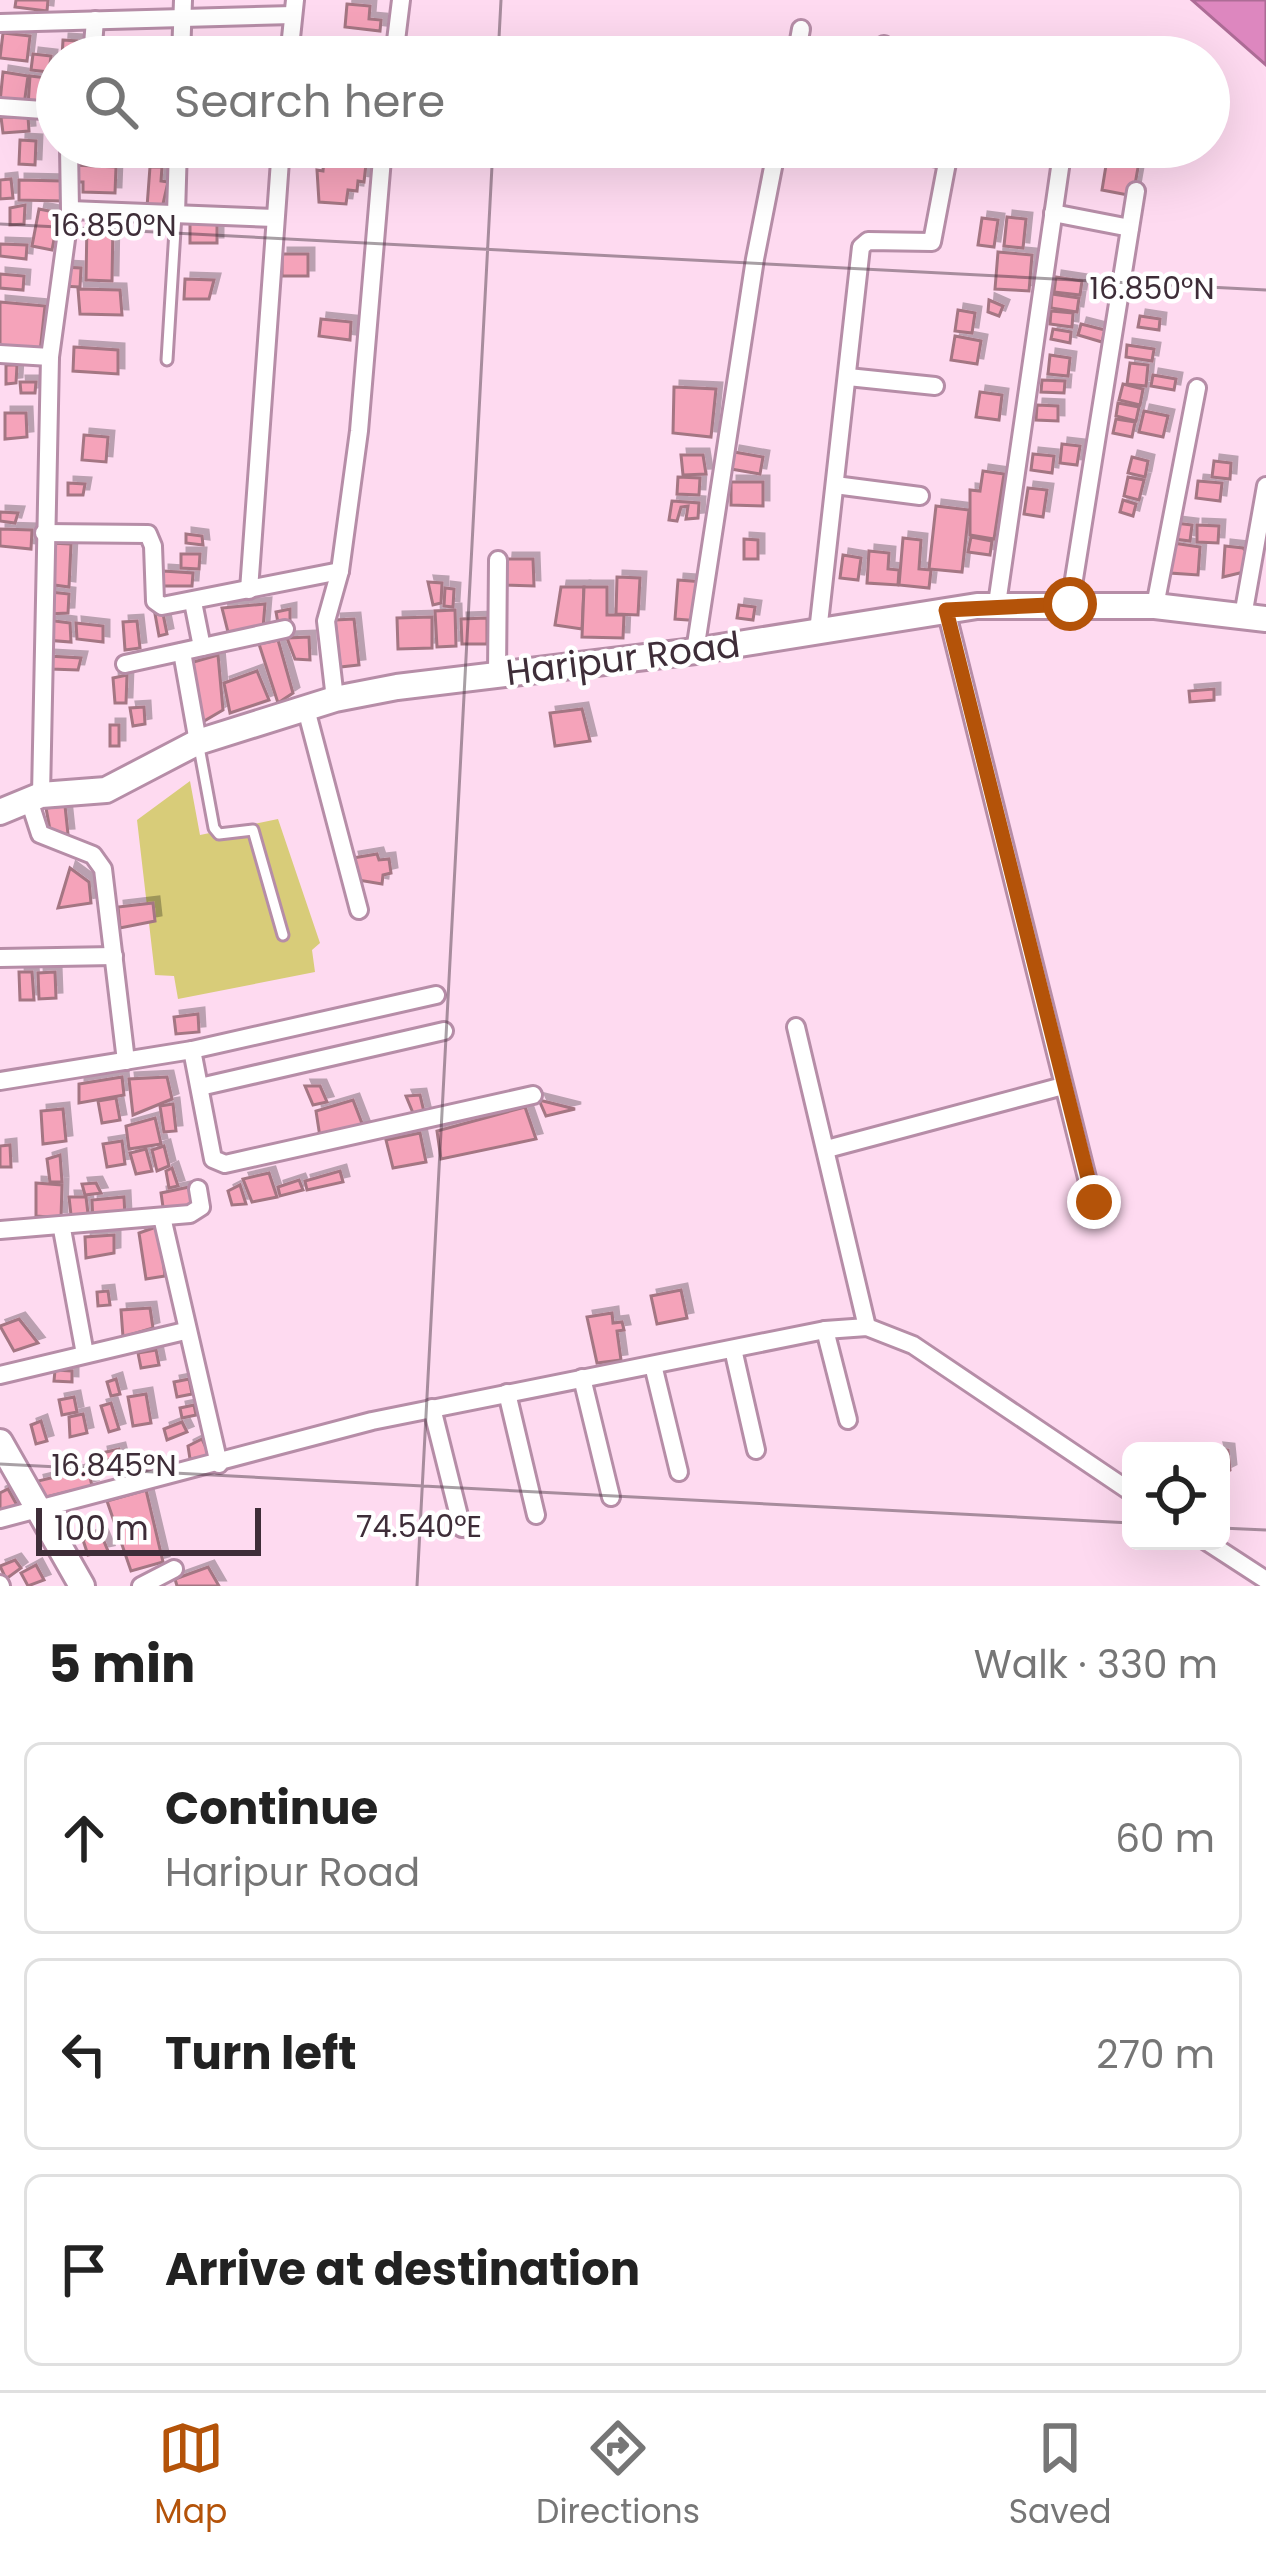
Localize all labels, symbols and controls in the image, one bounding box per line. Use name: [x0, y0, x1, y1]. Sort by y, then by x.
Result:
search box: [36, 36, 1230, 168]
icon: search: [78, 69, 144, 135]
text: Search here: [174, 70, 445, 133]
text: 16.850°N: [52, 204, 176, 247]
text: 16.850°N: [1090, 267, 1214, 310]
route start: [1043, 577, 1097, 631]
street label: Haripur Road: [503, 619, 743, 698]
route end: [1067, 1175, 1121, 1229]
map controls: [1122, 1442, 1230, 1550]
button: locate: [1122, 1442, 1230, 1550]
text: 16.845°N: [52, 1444, 176, 1487]
scale bar: [36, 1502, 261, 1555]
text: 100 m: [54, 1505, 149, 1552]
text: 74.540°E: [356, 1505, 482, 1548]
text: 5 min: [48, 1628, 195, 1700]
text: Walk · 330 m: [974, 1637, 1218, 1692]
text: Continue: [165, 1777, 378, 1840]
icon: ahead: [51, 1805, 117, 1871]
text: 60 m: [1115, 1811, 1215, 1866]
text: Haripur Road: [165, 1845, 420, 1900]
icon: left: [51, 2021, 117, 2087]
text: Turn left: [165, 2022, 357, 2085]
text: 270 m: [1096, 2027, 1215, 2082]
icon: arrive: [51, 2237, 117, 2303]
text: Arrive at destination: [165, 2238, 640, 2301]
tab: Map: [154, 2415, 227, 2537]
tab: Directions: [536, 2415, 700, 2537]
tab: Saved: [1009, 2415, 1112, 2537]

